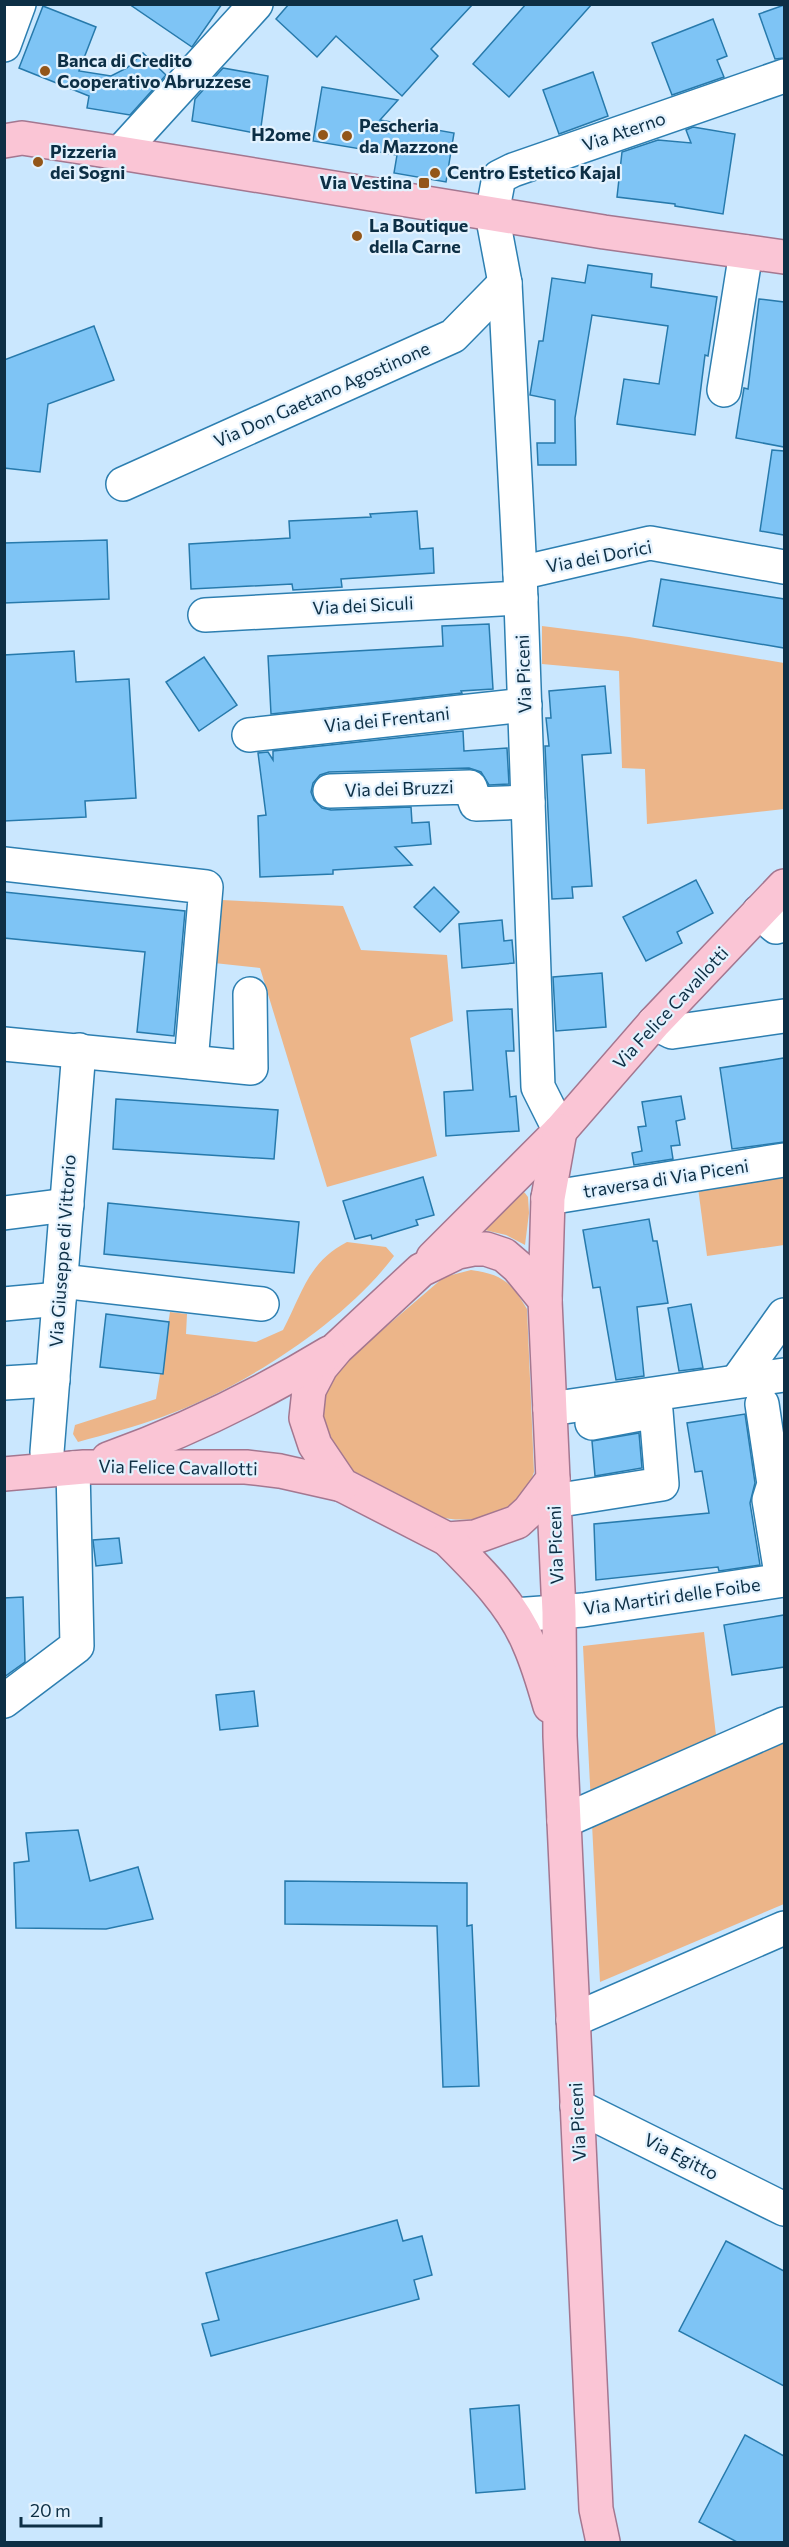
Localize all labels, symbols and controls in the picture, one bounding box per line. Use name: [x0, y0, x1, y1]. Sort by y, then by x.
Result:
place label: Banca di Credito Cooperativo Abruzzese: [57, 49, 251, 92]
marker: Banca di Credito Cooperativo Abruzzese: [38, 64, 52, 78]
street label: Via Aterno: [579, 107, 668, 156]
place label: Pescheria da Mazzone: [359, 114, 458, 157]
place label: H2ome: [251, 123, 311, 145]
marker: H2ome: [316, 128, 330, 142]
marker: Pescheria da Mazzone: [340, 129, 354, 143]
place label: Pizzeria dei Sogni: [50, 140, 125, 183]
marker: Pizzeria dei Sogni: [31, 155, 45, 169]
place label: Centro Estetico Kajal: [447, 161, 621, 183]
marker: Centro Estetico Kajal: [428, 166, 442, 180]
place label: Via Vestina: [319, 171, 412, 193]
marker: Via Vestina: [417, 176, 431, 190]
place label: La Boutique della Carne: [369, 214, 468, 257]
marker: La Boutique della Carne: [350, 229, 364, 243]
street label: Via Don Gaetano Agostinone: [210, 336, 433, 452]
street label: Via dei Dorici: [544, 535, 654, 577]
street label: Via dei Siculi: [312, 591, 414, 619]
street label: Via Piceni: [511, 634, 535, 714]
street label: Via dei Frentani: [323, 701, 451, 737]
street label: Via dei Bruzzi: [344, 775, 454, 801]
street label: Via Felice Cavallotti: [608, 941, 733, 1073]
street label: Via Giuseppe di Vittorio: [44, 1154, 80, 1348]
street label: traversa di Via Piceni: [581, 1154, 750, 1202]
street label: Via Felice Cavallotti: [98, 1455, 258, 1479]
street label: Via Piceni: [543, 1505, 567, 1585]
street label: Via Martiri delle Foibe: [582, 1573, 762, 1619]
street label: Via Piceni: [564, 2082, 590, 2162]
street label: Via Egitto: [641, 2128, 722, 2184]
scale bar: [21, 2490, 100, 2528]
text: 20 m: [30, 2499, 71, 2521]

